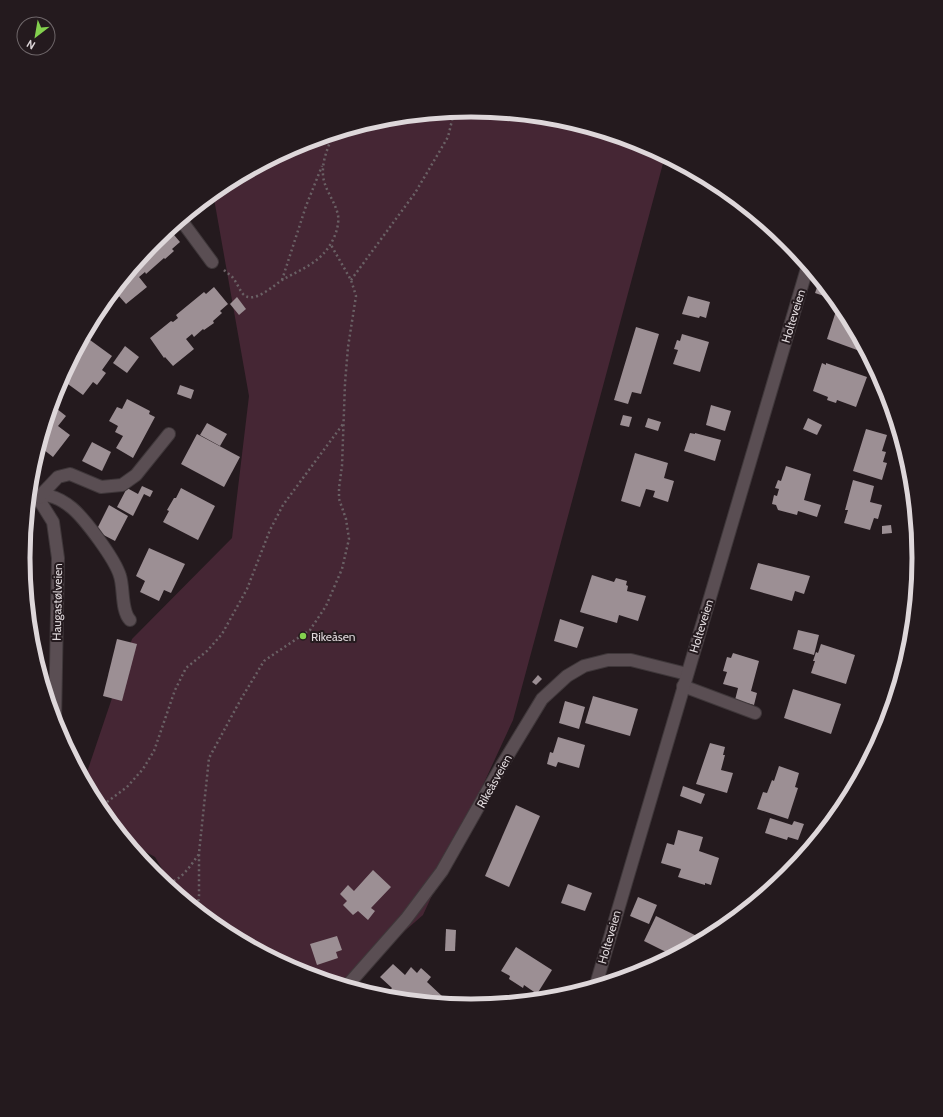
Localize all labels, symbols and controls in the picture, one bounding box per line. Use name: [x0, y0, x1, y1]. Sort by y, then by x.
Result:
north arrow: [16, 16, 56, 56]
text: N: [24, 37, 38, 53]
street label: Holteveien: [778, 287, 808, 345]
street label: Haugastølveien: [49, 563, 65, 641]
street label: Holteveien: [686, 597, 716, 655]
place label: Rikeåsen: [311, 629, 356, 644]
marker: Rikeåsen: [298, 631, 308, 641]
street label: Rikeåsveien: [473, 751, 515, 810]
street label: Holteveien: [594, 908, 624, 966]

